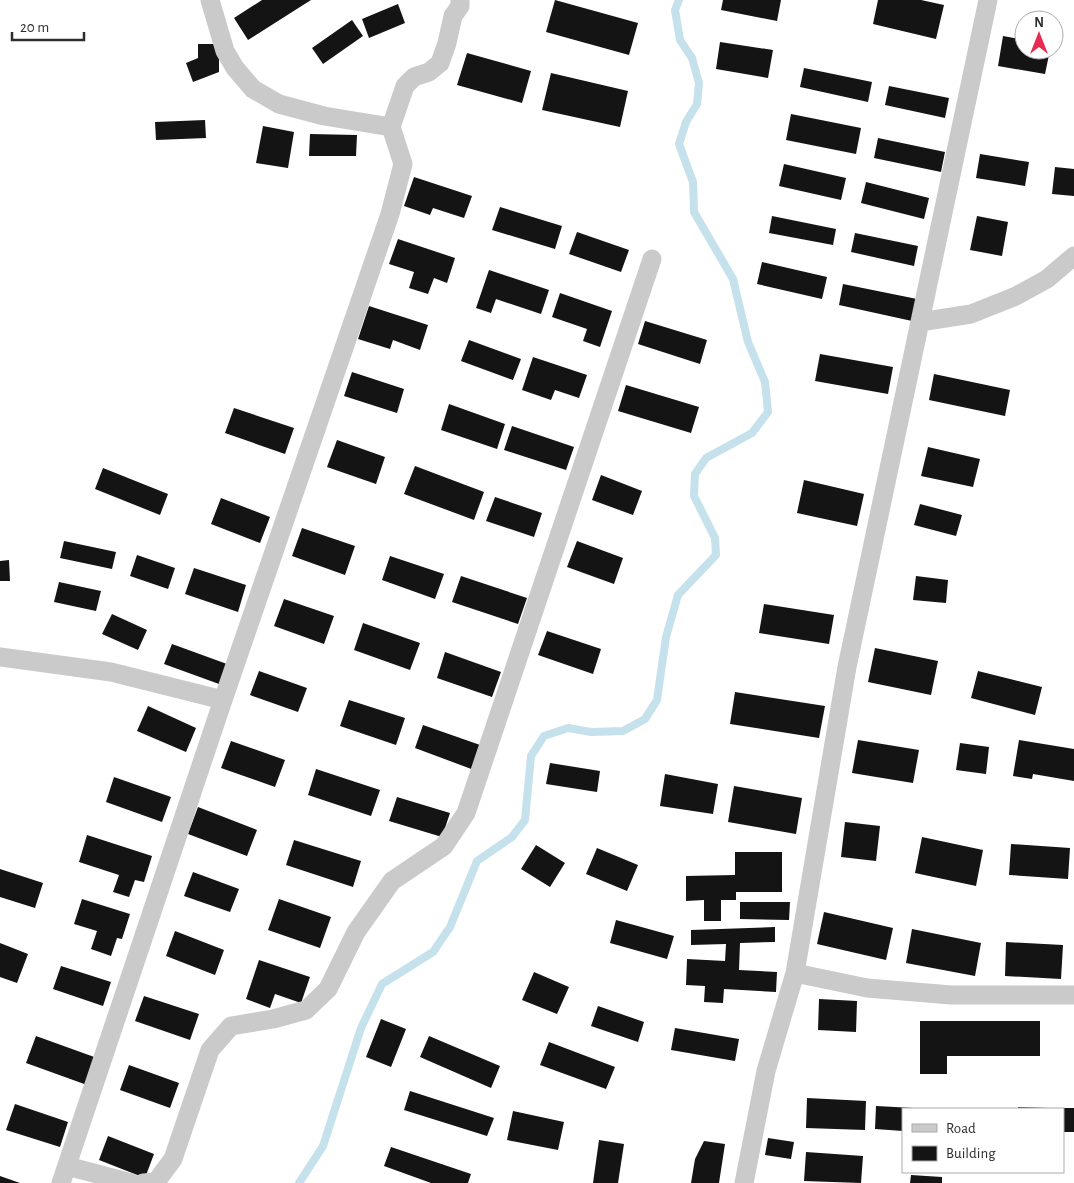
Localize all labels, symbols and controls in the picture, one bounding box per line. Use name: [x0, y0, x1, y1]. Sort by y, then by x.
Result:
scale bar: [12, 10, 85, 42]
north arrow: [1014, 10, 1064, 60]
text: N: [1034, 16, 1044, 30]
text: 20 m: [20, 20, 49, 35]
legend: [902, 1108, 1064, 1173]
text: Road: [946, 1121, 976, 1136]
text: Building: [946, 1146, 996, 1161]

